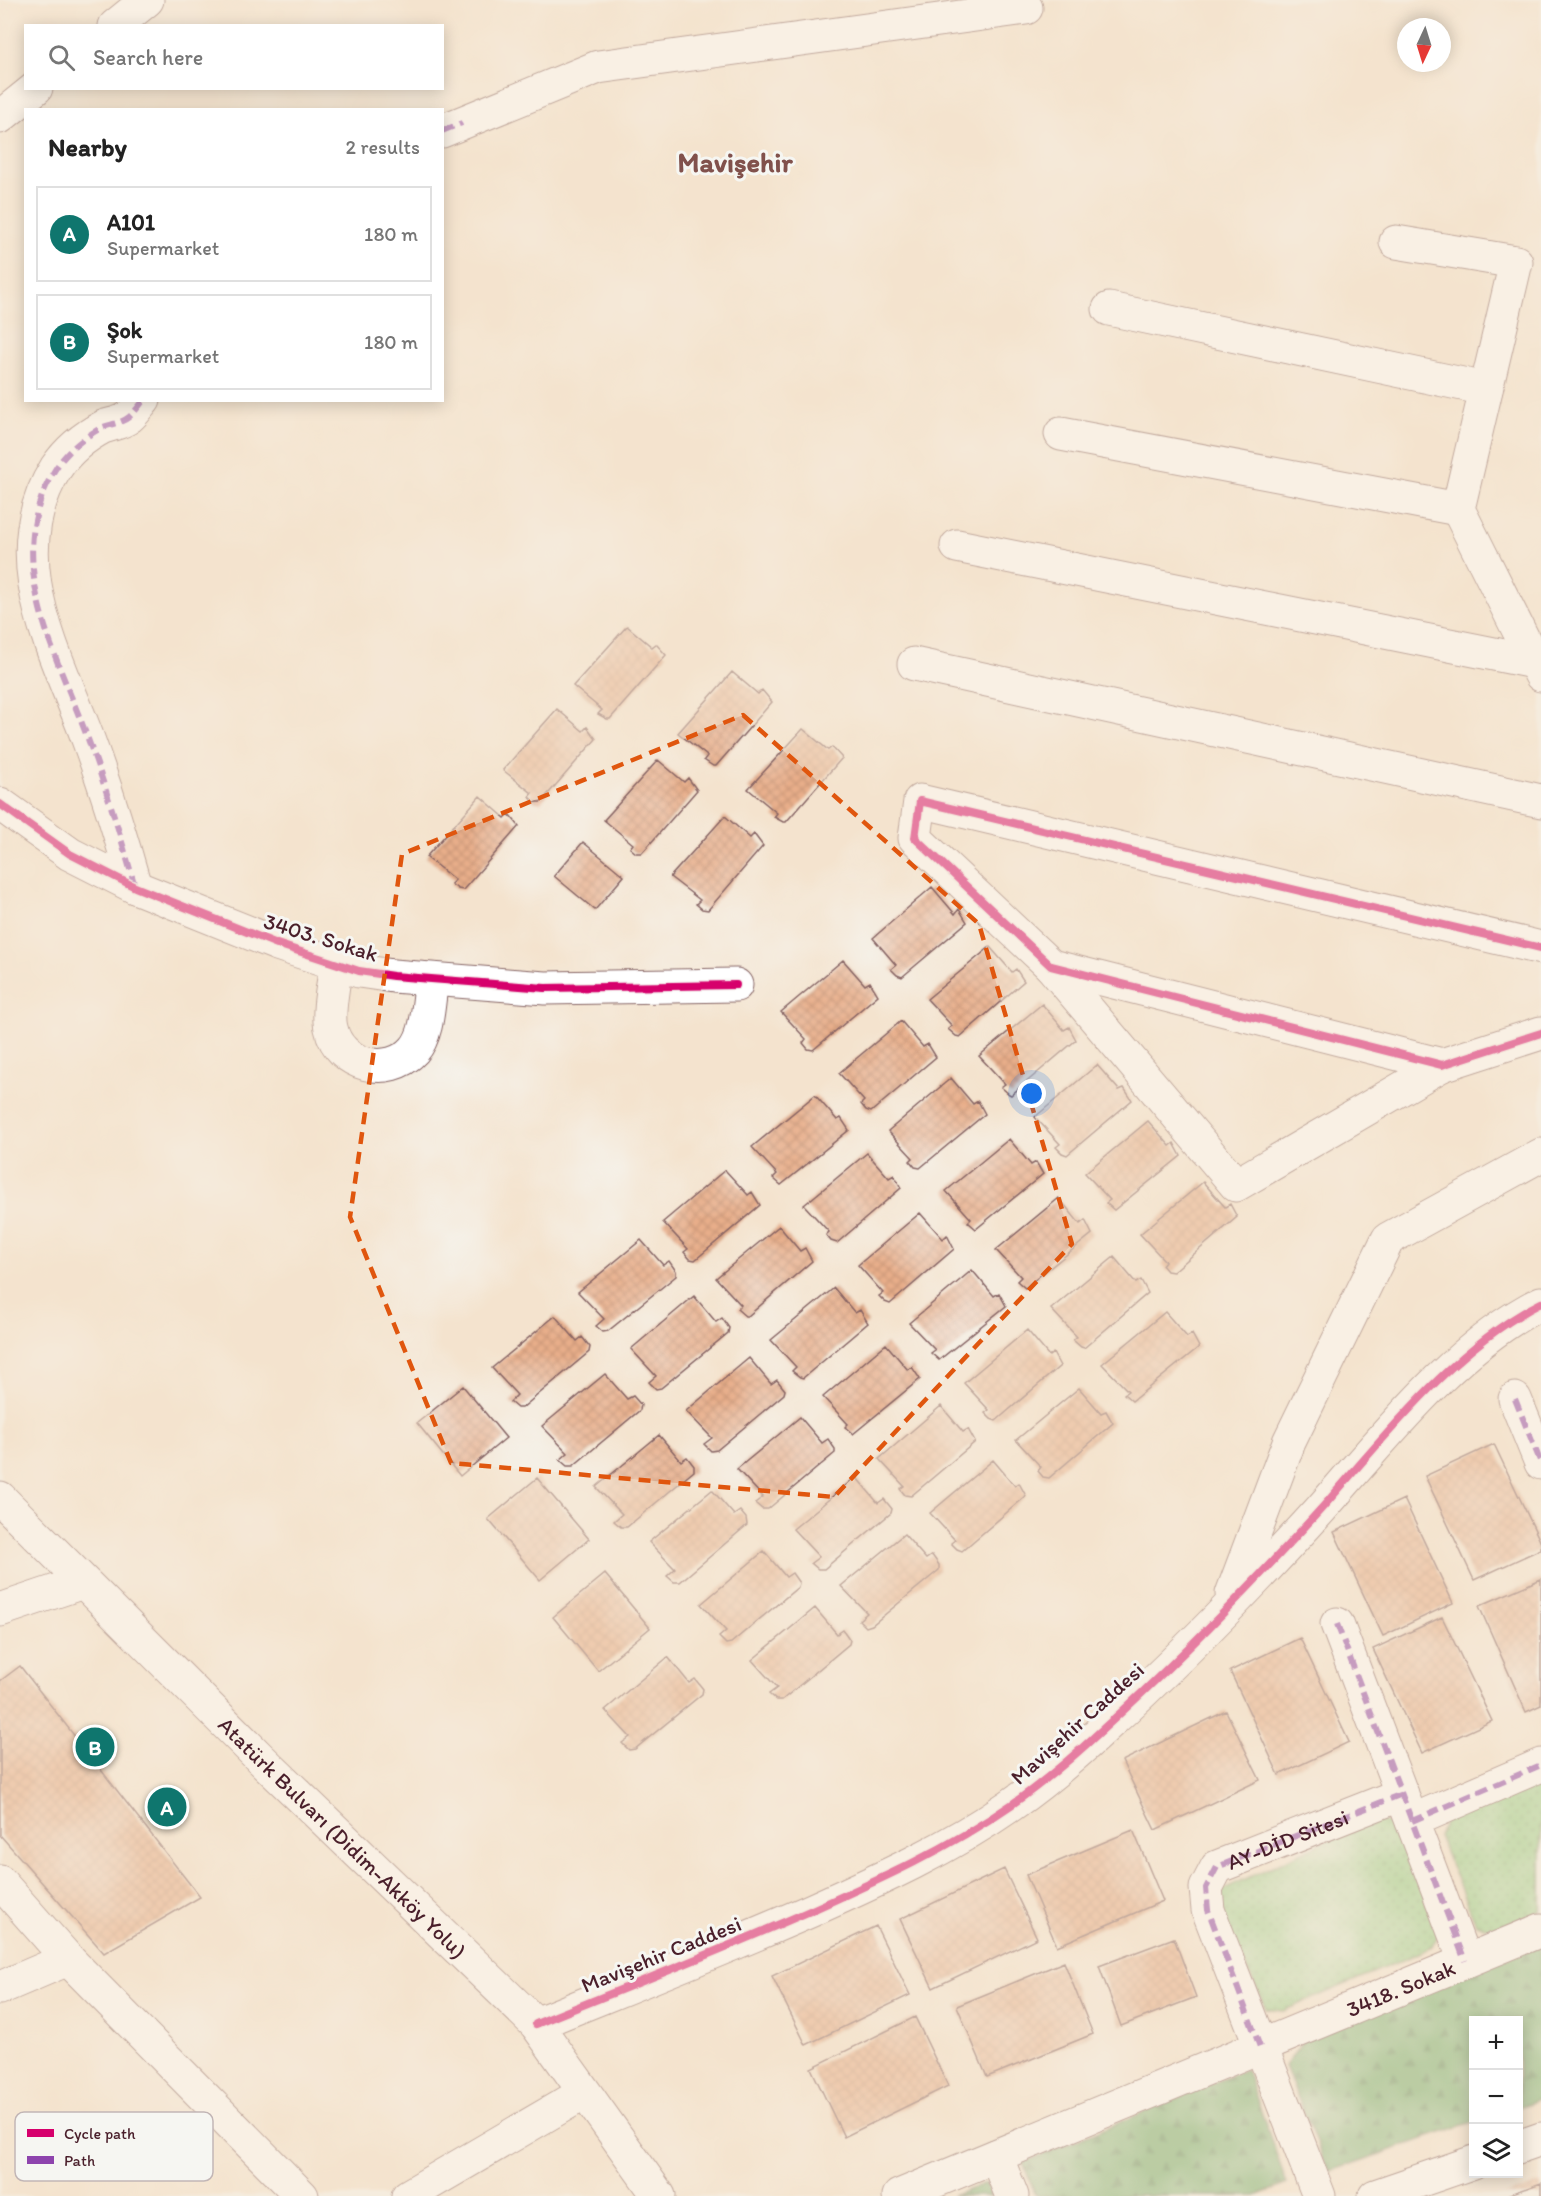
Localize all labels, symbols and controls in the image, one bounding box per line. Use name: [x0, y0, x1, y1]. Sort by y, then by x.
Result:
north arrow: [1397, 18, 1451, 72]
search box: [24, 24, 444, 90]
icon: search: [45, 41, 78, 74]
text: Search here: [93, 44, 203, 71]
text: Nearby: [48, 131, 127, 163]
text: 2 results: [346, 135, 420, 159]
district label: Mavişehir: [677, 145, 793, 179]
text: A101: [107, 209, 155, 236]
text: A: [63, 222, 76, 246]
text: 180 m: [364, 222, 418, 246]
text: Supermarket: [107, 236, 219, 260]
text: Şok: [107, 317, 142, 344]
text: B: [63, 330, 76, 354]
text: 180 m: [364, 330, 418, 354]
text: Supermarket: [107, 344, 219, 368]
street label: 3403. Sokak: [260, 907, 381, 968]
your location: [1017, 1079, 1046, 1108]
street label: Mavişehir Caddesi: [1005, 1656, 1150, 1790]
street label: Atatürk Bulvarı (Didim-Akköy Yolu): [212, 1711, 472, 1964]
pin: B: [76, 1724, 115, 1770]
pin: A: [148, 1784, 186, 1830]
street label: AY-DİD Sitesi: [1223, 1804, 1352, 1876]
street label: Mavişehir Caddesi: [577, 1910, 745, 1999]
street label: 3418. Sokak: [1343, 1954, 1459, 2023]
map controls: [1469, 2016, 1523, 2178]
button: +: [1469, 2016, 1523, 2070]
button: −: [1469, 2070, 1523, 2124]
legend: [15, 2112, 213, 2181]
text: Cycle path: [64, 2124, 136, 2143]
button: layers: [1469, 2124, 1523, 2178]
text: Path: [64, 2151, 95, 2170]

